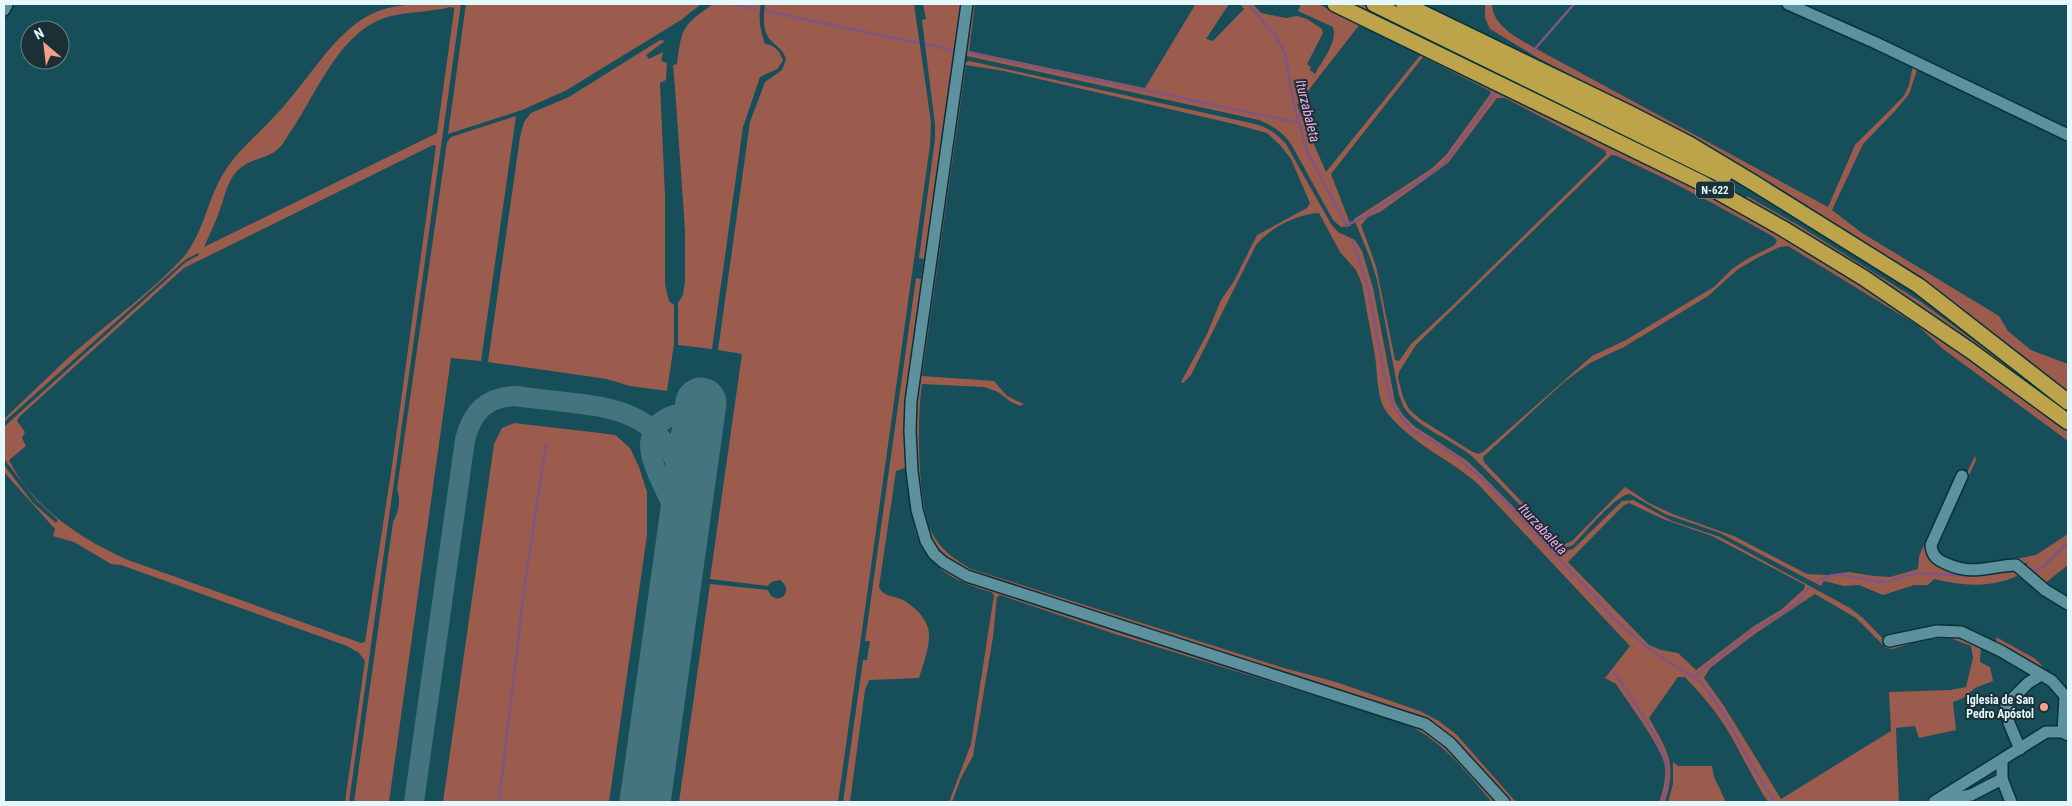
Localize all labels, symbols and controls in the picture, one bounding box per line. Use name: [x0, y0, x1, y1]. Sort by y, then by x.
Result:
north arrow: [20, 20, 70, 70]
text: N: [31, 24, 46, 43]
water label: Iturzabaleta: [1293, 78, 1323, 144]
road number: N-622: [1696, 182, 1734, 198]
water label: Iturzabaleta: [1515, 500, 1571, 558]
place label: Iglesia de San Pedro Apóstol: [1966, 693, 2034, 721]
marker: Iglesia de San Pedro Apóstol: [2038, 701, 2050, 713]

